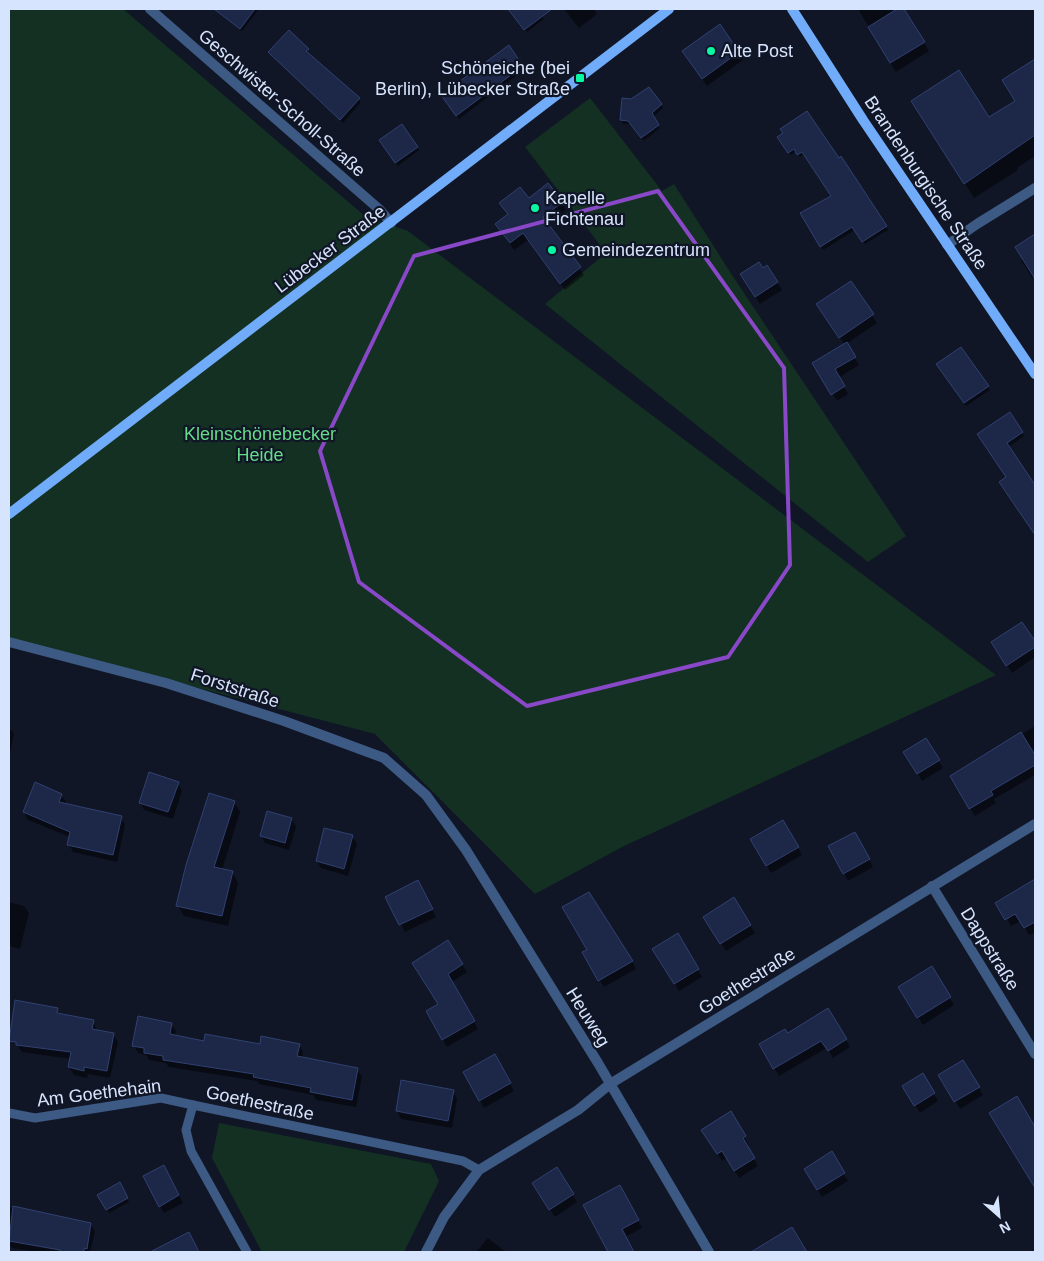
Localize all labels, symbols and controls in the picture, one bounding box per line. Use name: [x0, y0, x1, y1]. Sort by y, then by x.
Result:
street label: Geschwister-Scholl-Straße: [195, 25, 369, 181]
place label: Alte Post: [721, 41, 793, 61]
marker: Alte Post: [705, 45, 717, 57]
place label: Schöneiche (bei Berlin), Lübecker Straße: [375, 58, 570, 99]
marker: Schöneiche (bei Berlin), Lübecker Straße: [574, 72, 586, 84]
street label: Brandenburgische Straße: [860, 92, 992, 274]
place label: Kapelle Fichtenau: [545, 188, 624, 229]
street label: Lübecker Straße: [271, 201, 389, 297]
marker: Kapelle Fichtenau: [529, 202, 541, 214]
place label: Gemeindezentrum: [562, 240, 710, 260]
marker: Gemeindezentrum: [546, 244, 558, 256]
park label: Kleinschönebecker Heide: [184, 424, 336, 465]
street label: Forststraße: [188, 664, 282, 712]
street label: Dappstraße: [957, 904, 1023, 994]
street label: Goethestraße: [695, 943, 799, 1019]
street label: Heuweg: [562, 984, 614, 1050]
street label: Am Goethehain: [36, 1075, 162, 1111]
street label: Goethestraße: [204, 1082, 316, 1124]
north arrow: [974, 1191, 1024, 1241]
text: N: [997, 1218, 1013, 1237]

